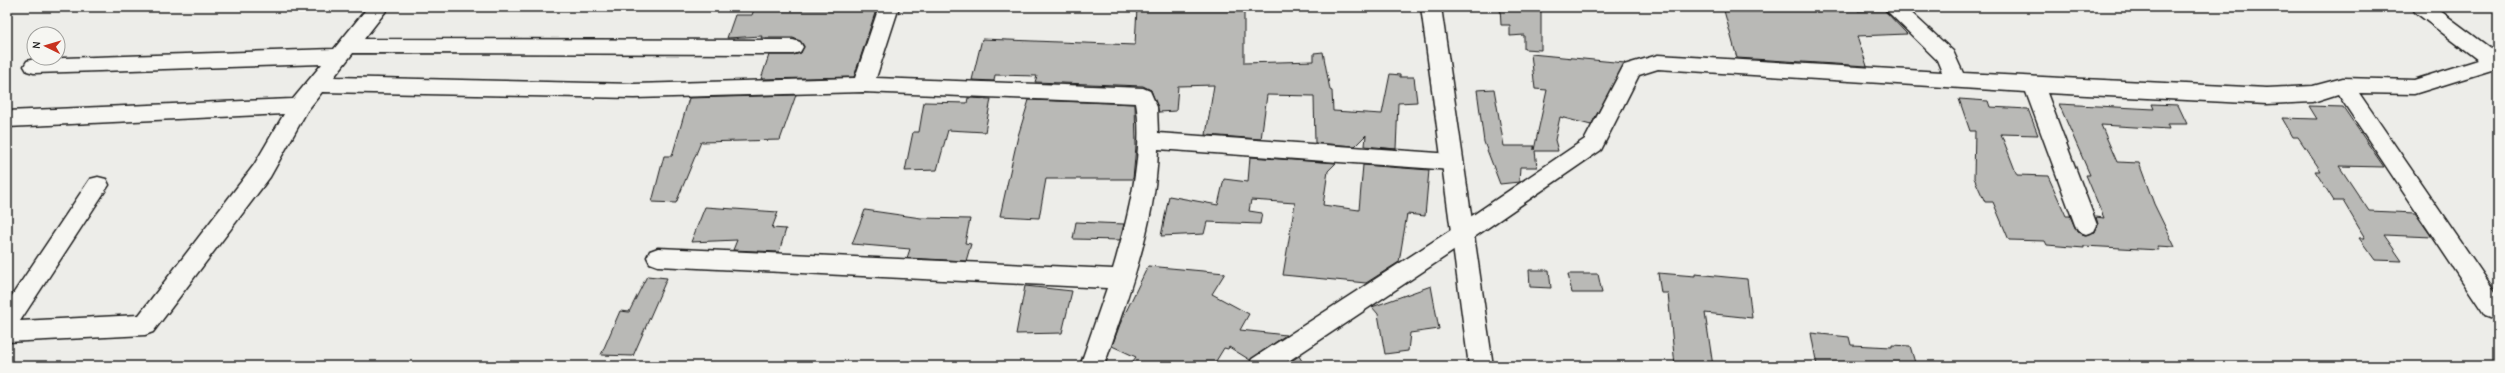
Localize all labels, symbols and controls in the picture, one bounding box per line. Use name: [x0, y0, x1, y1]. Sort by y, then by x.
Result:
north arrow: [26, 26, 66, 66]
text: N: [30, 41, 43, 49]

